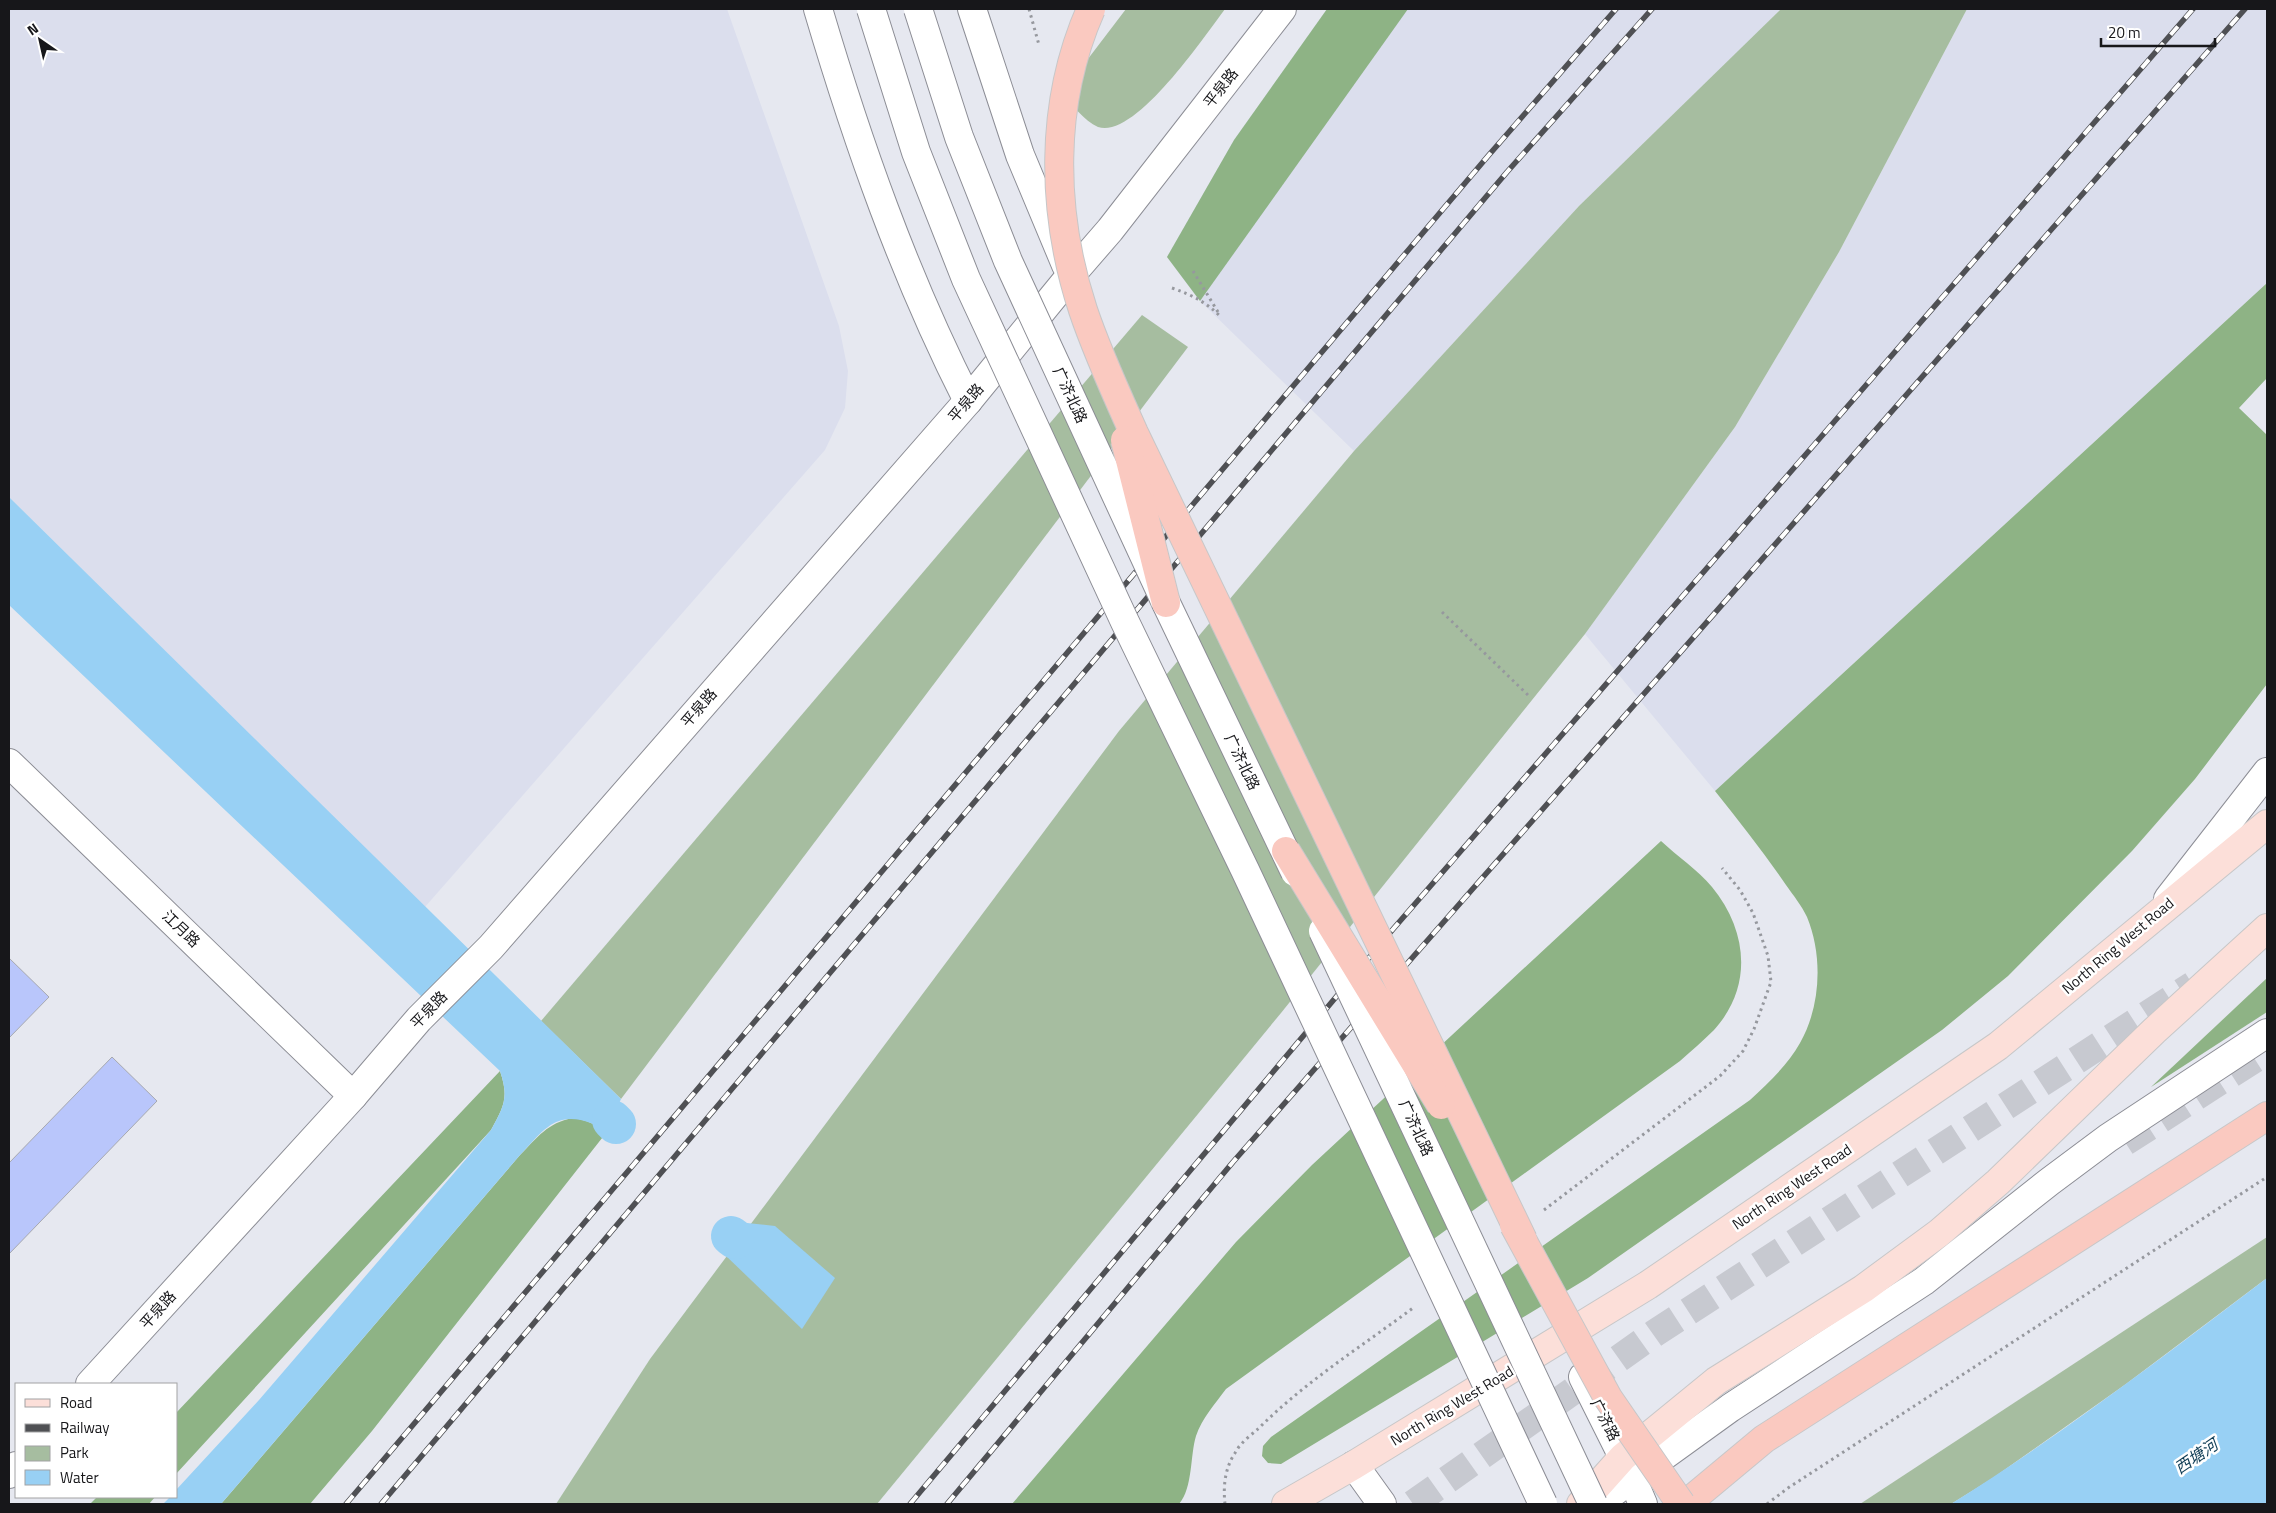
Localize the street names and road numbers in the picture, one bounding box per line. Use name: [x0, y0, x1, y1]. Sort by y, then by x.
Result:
street label: 平泉路: [1198, 63, 1244, 113]
street label: 广济北路: [1047, 363, 1094, 427]
street label: 平泉路: [942, 378, 989, 427]
street label: 平泉路: [675, 683, 722, 732]
street label: 广济北路: [1219, 730, 1266, 794]
street label: North Ring West Road: [2057, 892, 2179, 999]
street label: 江月路: [157, 905, 206, 953]
street label: 平泉路: [405, 985, 453, 1034]
street label: 广济北路: [1393, 1096, 1440, 1160]
street label: North Ring West Road: [1727, 1138, 1856, 1235]
street label: 平泉路: [134, 1285, 181, 1334]
street label: North Ring West Road: [1386, 1360, 1518, 1451]
street label: 广济路: [1585, 1394, 1626, 1445]

